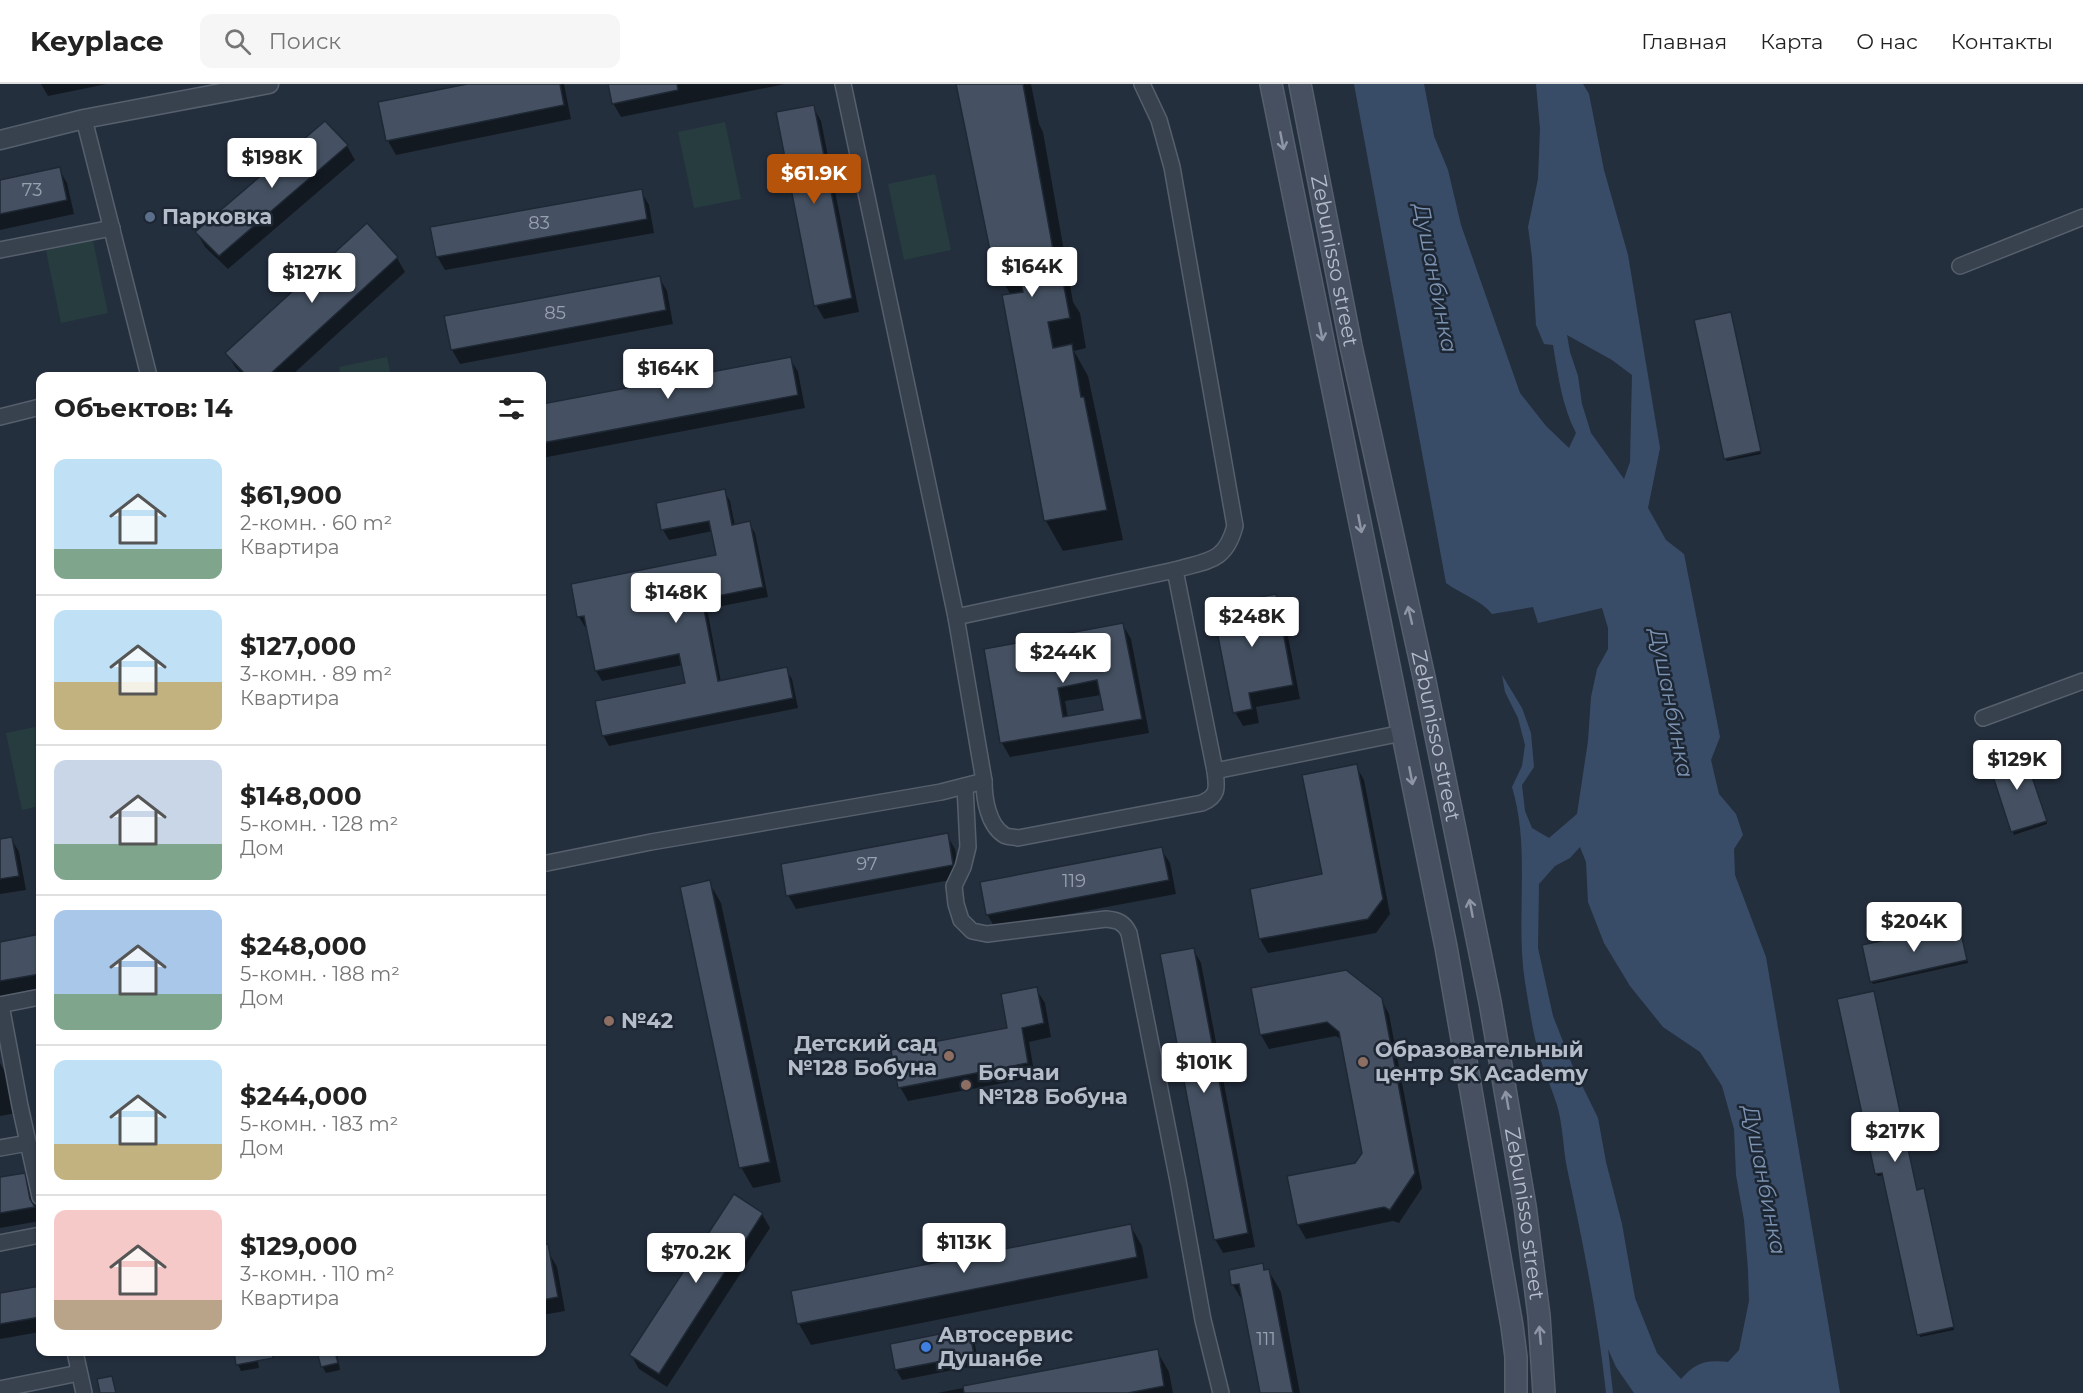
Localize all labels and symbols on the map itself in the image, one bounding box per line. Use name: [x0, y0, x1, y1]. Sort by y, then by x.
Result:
one-way arrow: [1277, 131, 1288, 151]
pin: $198K: [230, 138, 314, 189]
pin: $61.9K: [765, 154, 863, 205]
street label: Zebunisso street: [1306, 173, 1364, 349]
house number: 73: [22, 179, 42, 201]
water label: Душанбинка: [1407, 199, 1463, 355]
place label: Парковка: [162, 204, 272, 229]
marker: Парковка: [143, 210, 157, 224]
house number: 83: [528, 212, 550, 234]
pin: $164K: [990, 247, 1074, 298]
pin: $127K: [270, 253, 354, 304]
house number: 85: [544, 302, 566, 324]
one-way arrow: [1316, 322, 1327, 342]
pin: $164K: [626, 349, 710, 400]
one-way arrow: [1355, 513, 1366, 533]
pin: $148K: [634, 573, 718, 624]
pin: $248K: [1210, 597, 1294, 648]
one-way arrow: [1404, 605, 1416, 624]
water label: Душанбинка: [1643, 624, 1699, 780]
pin: $244K: [1021, 633, 1105, 684]
street label: Zebunisso street: [1406, 648, 1466, 824]
pin: $129K: [1975, 740, 2059, 791]
one-way arrow: [1406, 766, 1417, 786]
house number: 97: [856, 853, 878, 875]
house number: 119: [1062, 870, 1086, 892]
one-way arrow: [1465, 899, 1476, 919]
pin: $204K: [1872, 902, 1956, 953]
place label: №42: [621, 1008, 673, 1033]
marker: №42: [602, 1014, 616, 1028]
place label: Детский сад №128 Бобуна: [787, 1031, 937, 1080]
place label: Образовательный центр SK Academy: [1375, 1037, 1589, 1086]
pin: $101K: [1162, 1043, 1246, 1094]
marker: Детский сад №128 Бобуна: [942, 1049, 956, 1063]
marker: Образовательный центр SK Academy: [1356, 1055, 1370, 1069]
place label: Боғчаи №128 Бобуна: [978, 1060, 1128, 1109]
marker: Боғчаи №128 Бобуна: [959, 1078, 973, 1092]
one-way arrow: [1501, 1091, 1512, 1110]
water label: Душанбинка: [1736, 1101, 1792, 1257]
pin: $217K: [1853, 1112, 1937, 1163]
street label: Zebunisso street: [1500, 1125, 1550, 1301]
pin: $113K: [922, 1223, 1006, 1274]
pin: $70.2K: [647, 1233, 745, 1284]
place label: Автосервис Душанбе: [938, 1322, 1074, 1371]
one-way arrow: [1534, 1325, 1545, 1345]
house number: 111: [1256, 1328, 1276, 1350]
marker: Автосервис Душанбе: [919, 1340, 933, 1354]

